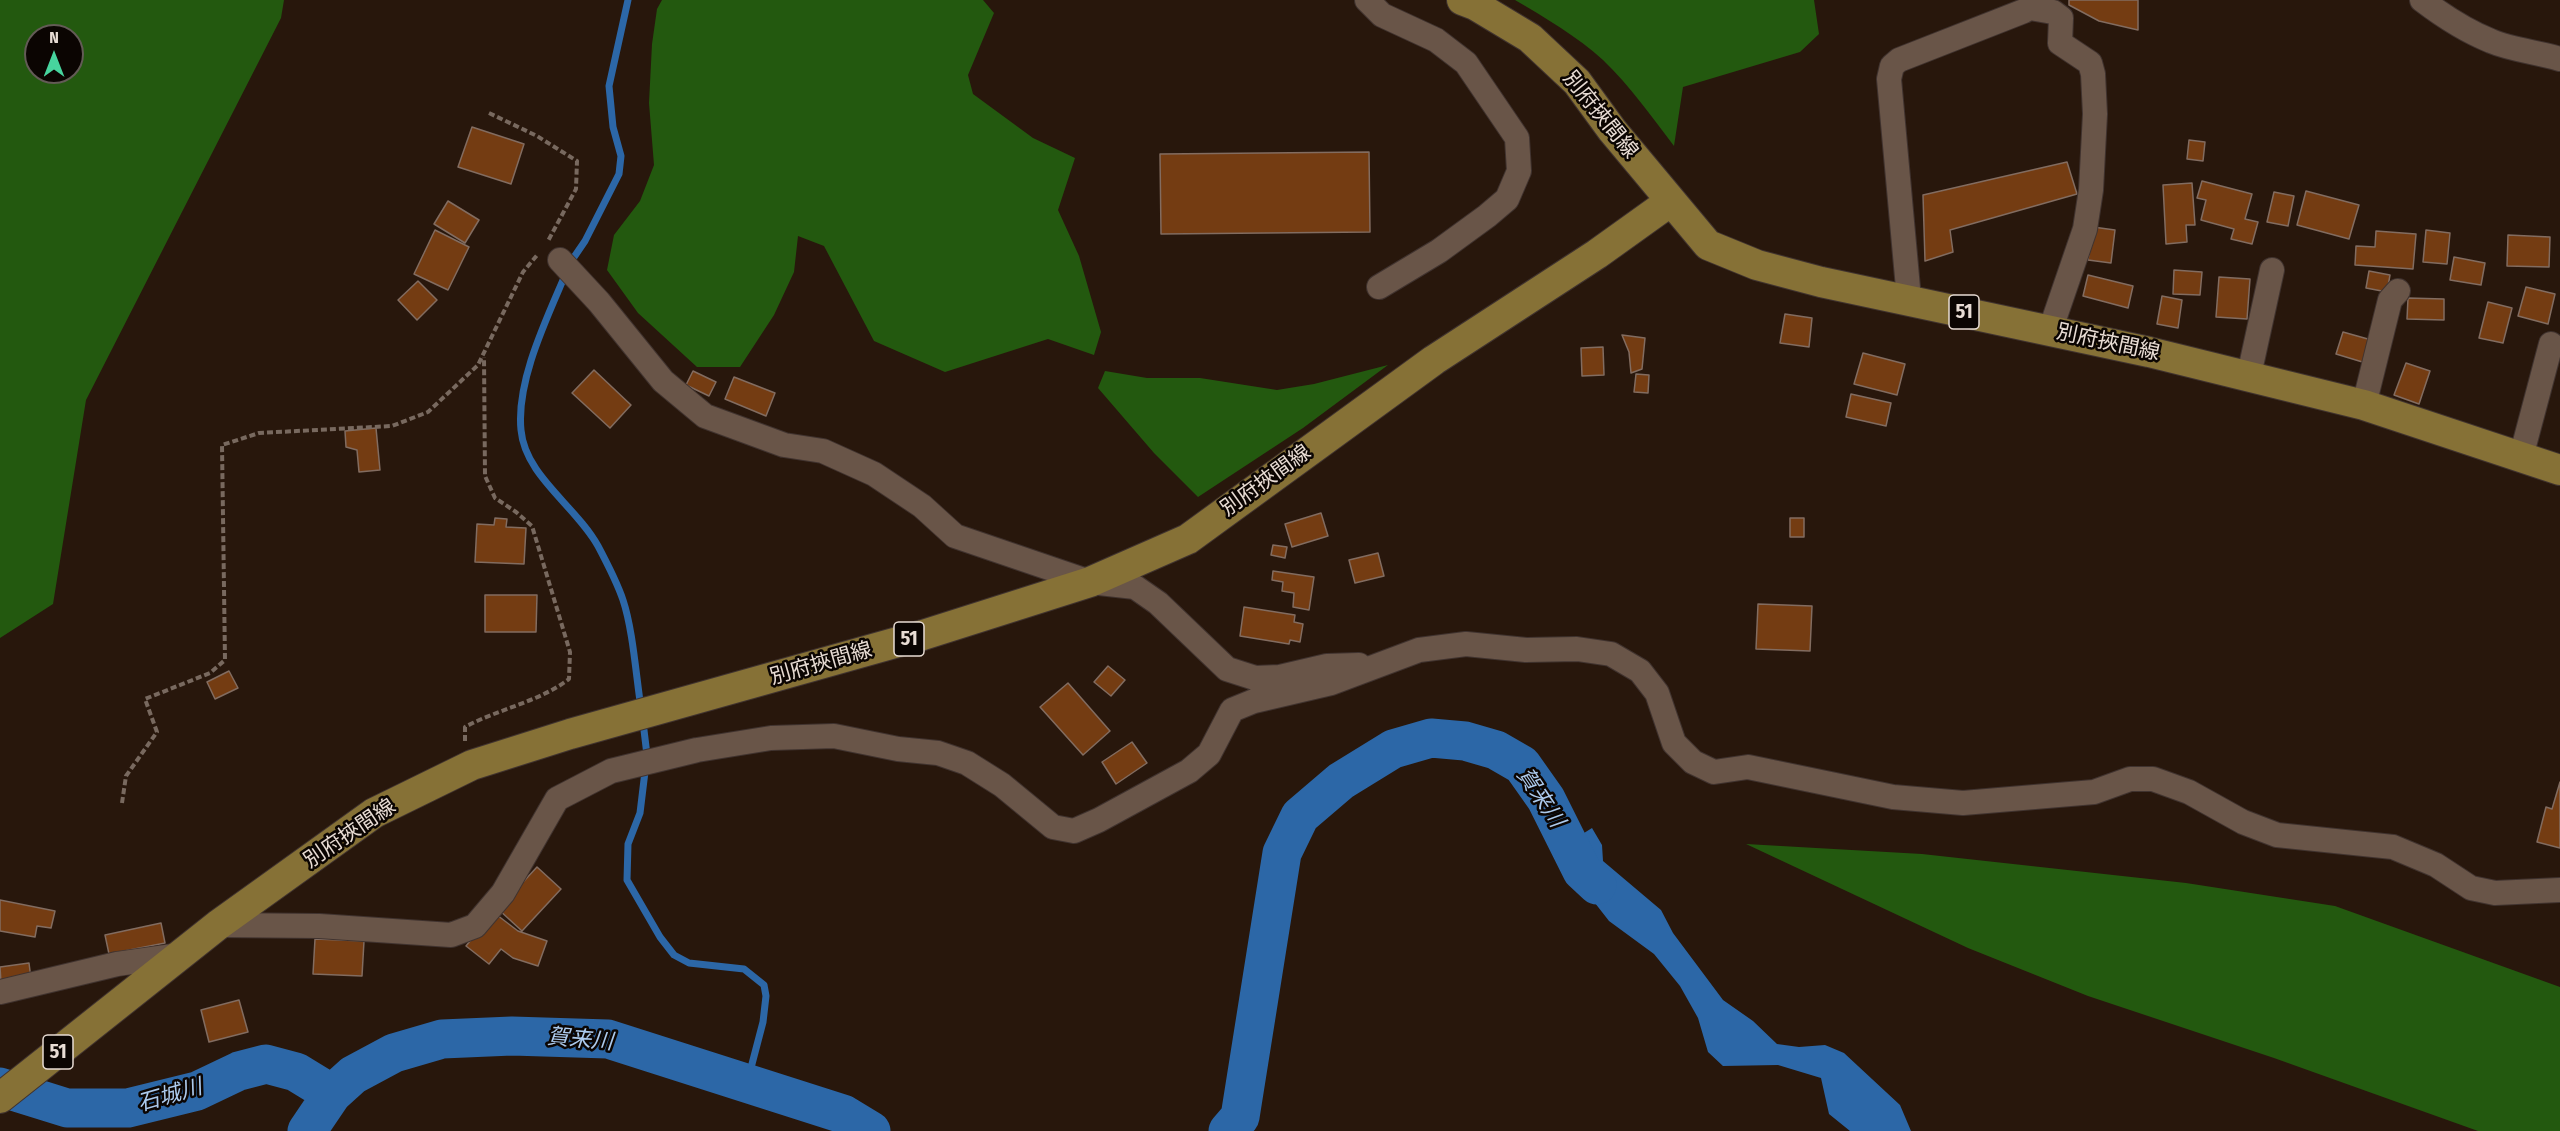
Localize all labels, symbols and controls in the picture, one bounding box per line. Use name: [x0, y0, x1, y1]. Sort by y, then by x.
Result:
north arrow: [24, 24, 84, 84]
text: N: [49, 28, 59, 47]
street label: 別府挾間線: [1557, 66, 1643, 164]
road number: 51: [1949, 295, 1979, 329]
street label: 別府挾間線: [2054, 320, 2162, 366]
street label: 別府挾間線: [1216, 440, 1316, 522]
road number: 51: [894, 622, 924, 656]
street label: 別府挾間線: [767, 637, 875, 691]
water label: 賀来川: [1511, 763, 1569, 833]
street label: 別府挾間線: [299, 794, 401, 874]
water label: 賀来川: [546, 1024, 614, 1056]
road number: 51: [43, 1035, 73, 1069]
water label: 石城川: [135, 1074, 205, 1118]

